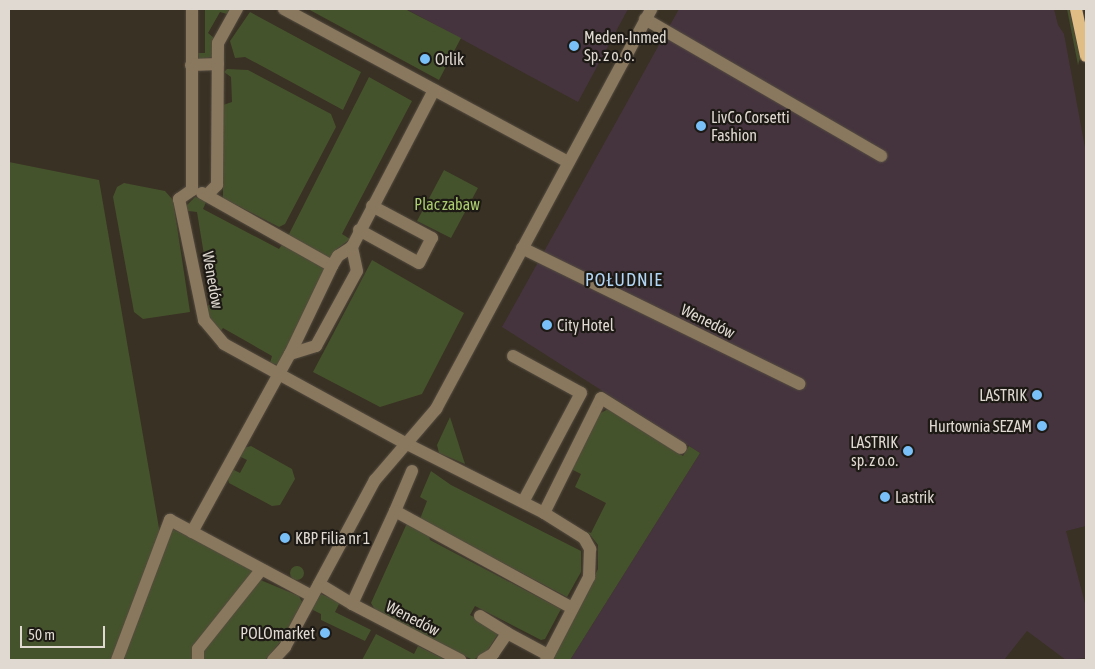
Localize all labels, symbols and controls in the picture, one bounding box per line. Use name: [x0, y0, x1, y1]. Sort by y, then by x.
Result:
place label: Meden-Inmed Sp. z o. o.: [584, 27, 667, 65]
marker: Meden-Inmed Sp. z o. o.: [568, 40, 580, 52]
place label: Orlik: [435, 49, 464, 69]
marker: Orlik: [419, 53, 431, 65]
place label: LivCo Corsetti Fashion: [711, 107, 790, 145]
marker: LivCo Corsetti Fashion: [695, 120, 707, 132]
park label: Plac zabaw: [414, 194, 480, 214]
street label: Wenedów: [199, 250, 227, 310]
district label: POŁUDNIE: [584, 269, 664, 291]
street label: Wenedów: [678, 300, 738, 342]
place label: City Hotel: [557, 315, 614, 335]
marker: City Hotel: [541, 319, 553, 331]
place label: LASTRIK: [979, 385, 1027, 405]
marker: LASTRIK: [1031, 389, 1043, 401]
place label: Hurtownia SEZAM: [929, 416, 1032, 436]
marker: Hurtownia SEZAM: [1036, 420, 1048, 432]
place label: LASTRIK sp. z o.o.: [850, 432, 898, 470]
marker: LASTRIK sp. z o.o.: [902, 445, 914, 457]
place label: Lastrik: [895, 487, 934, 507]
marker: Lastrik: [879, 491, 891, 503]
place label: KBP Filia nr 1: [295, 528, 370, 548]
marker: KBP Filia nr 1: [279, 532, 291, 544]
street label: Wenedów: [383, 596, 443, 640]
scale bar: [22, 616, 108, 648]
place label: POLOmarket: [240, 623, 315, 643]
text: 50 m: [28, 626, 55, 643]
marker: POLOmarket: [319, 627, 331, 639]

